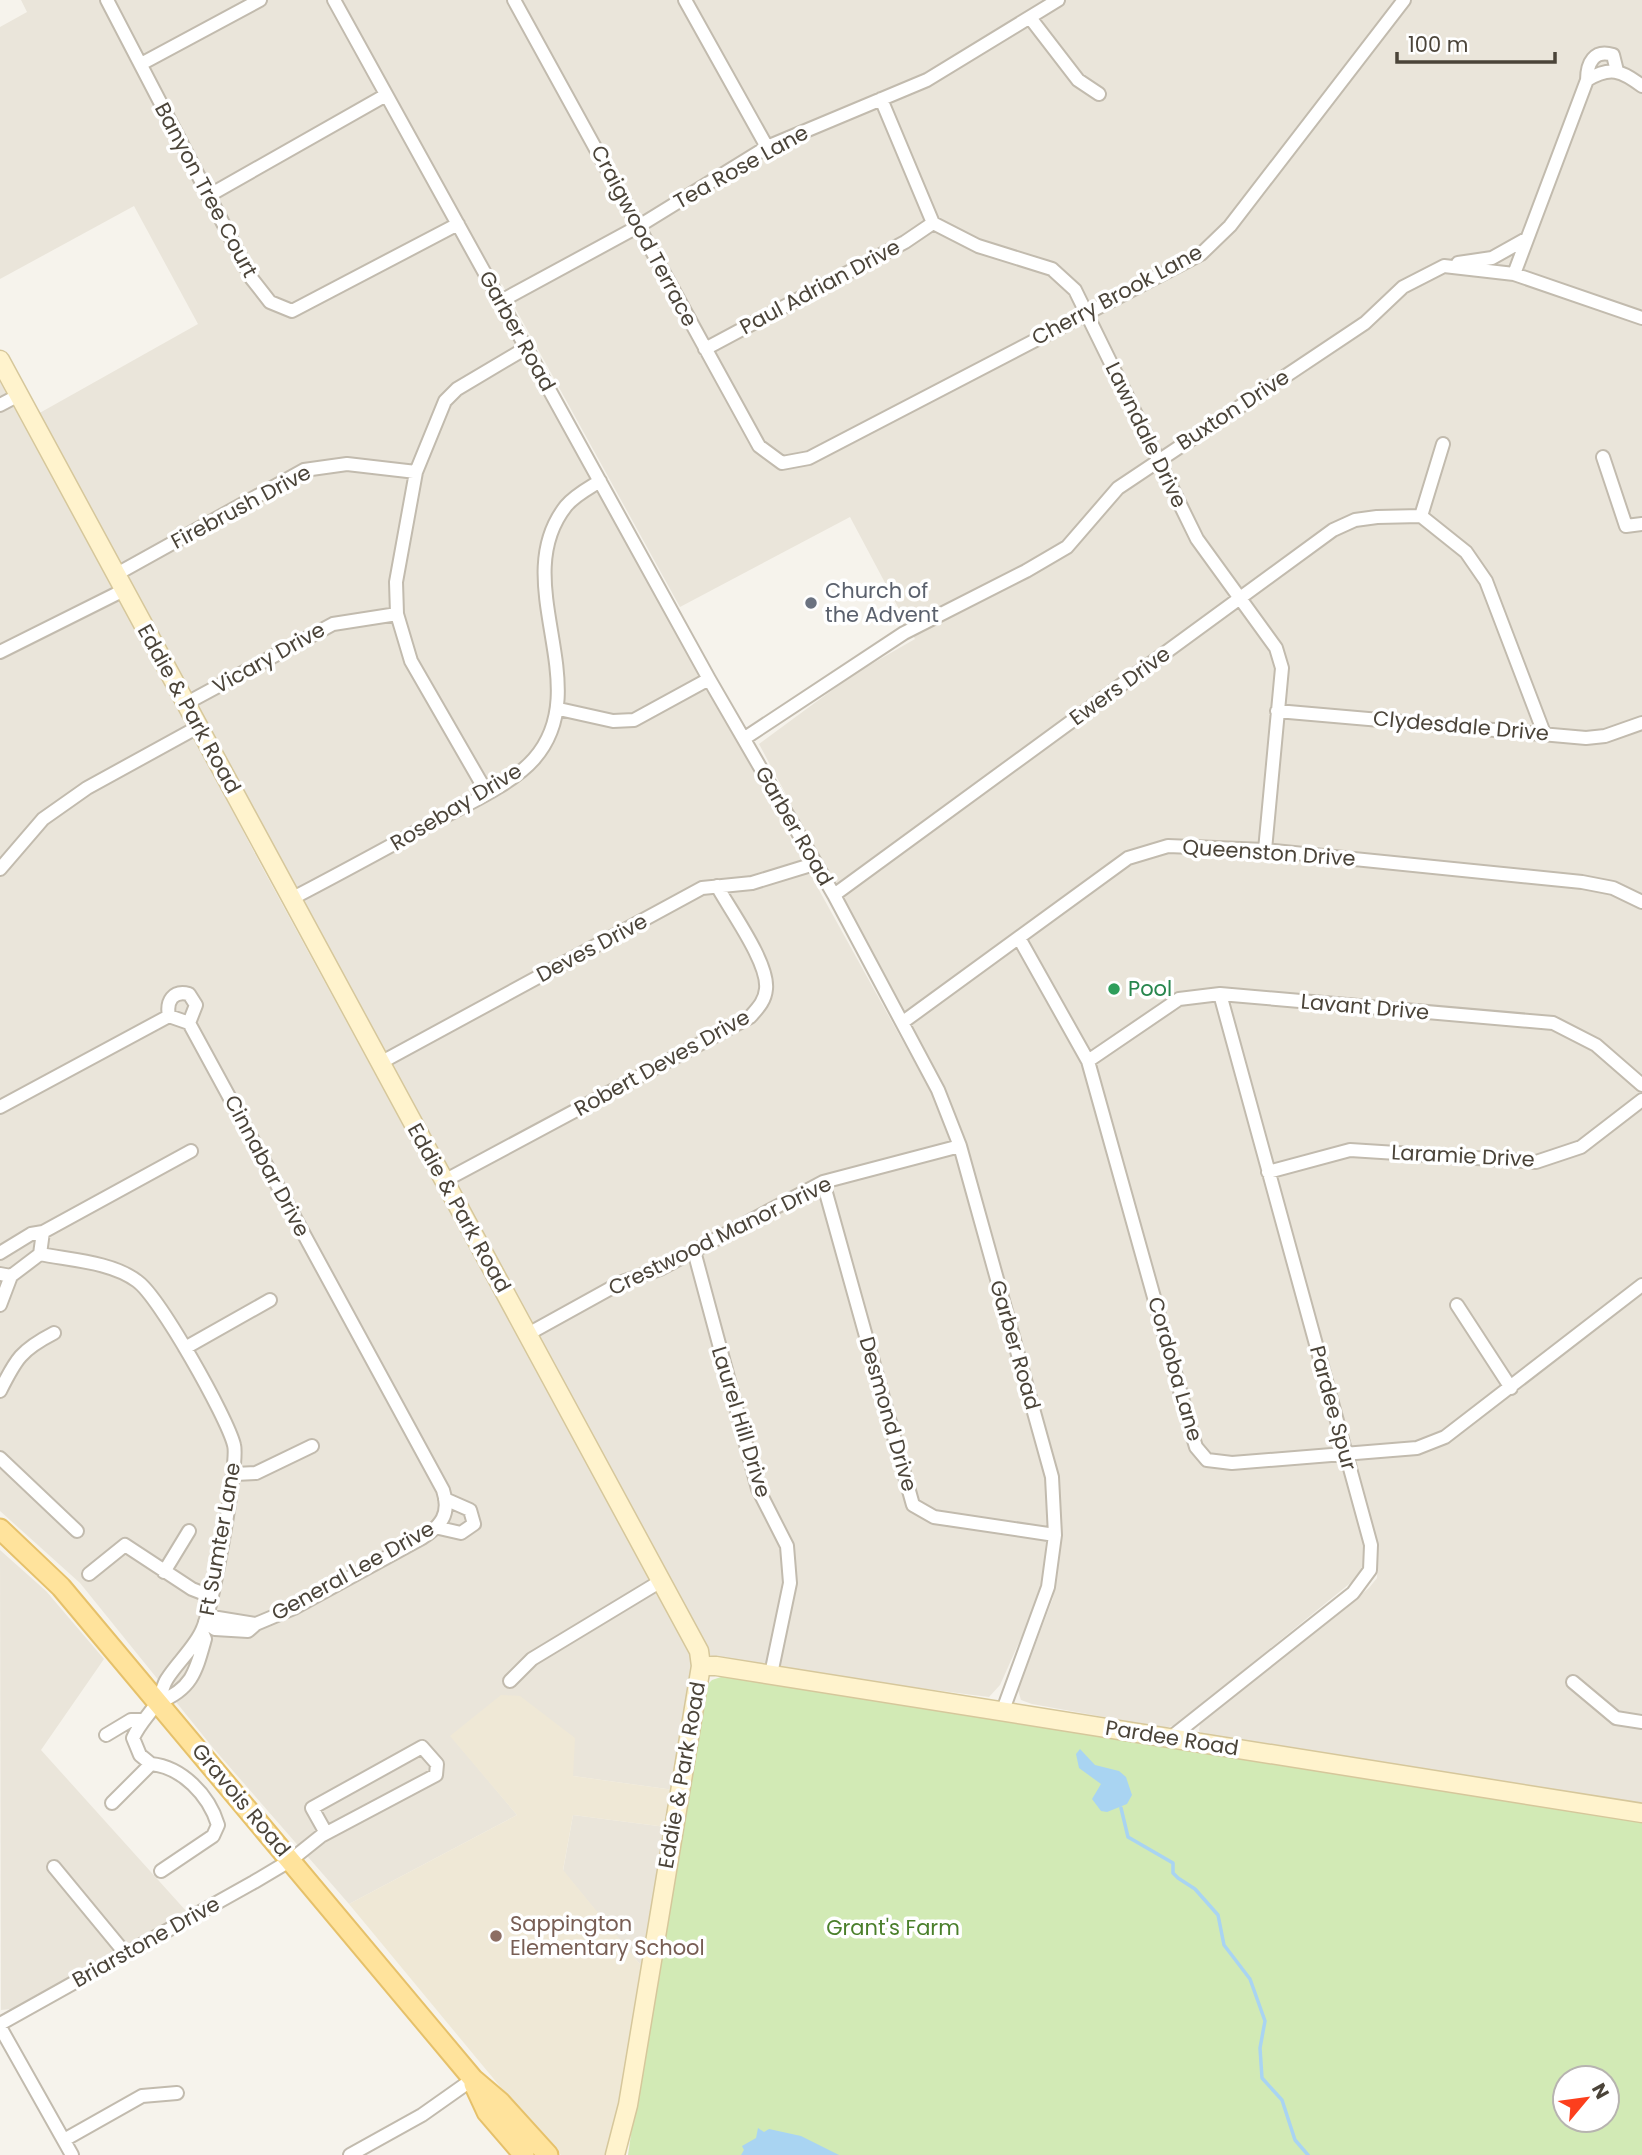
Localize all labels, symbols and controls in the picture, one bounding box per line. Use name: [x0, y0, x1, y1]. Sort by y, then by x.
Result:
scale bar: [1397, 21, 1554, 65]
text: 100 m: [1408, 30, 1468, 59]
street label: Banyon Tree Court: [148, 97, 265, 282]
street label: Tea Rose Lane: [668, 118, 813, 216]
street label: Craigwood Terrace: [584, 140, 705, 332]
street label: Paul Adrian Drive: [734, 232, 905, 341]
street label: Cherry Brook Lane: [1026, 237, 1207, 352]
street label: Garber Road: [472, 265, 563, 396]
street label: Lawndale Drive: [1099, 357, 1194, 512]
street label: Buxton Drive: [1171, 362, 1295, 457]
street label: Firebrush Drive: [166, 457, 316, 556]
place label: Church of the Advent: [825, 576, 939, 629]
marker: Church of the Advent: [803, 595, 819, 611]
street label: Vicary Drive: [207, 615, 330, 700]
street label: Eddie & Park Road: [131, 619, 248, 799]
street label: Ewers Drive: [1063, 639, 1176, 732]
street label: Clydesdale Drive: [1372, 703, 1550, 748]
street label: Rosebay Drive: [385, 756, 527, 857]
street label: Garber Road: [748, 761, 840, 891]
street label: Queenston Drive: [1182, 832, 1356, 873]
street label: Deves Drive: [531, 906, 652, 989]
place label: Pool: [1128, 974, 1172, 1003]
marker: Pool: [1106, 981, 1122, 997]
street label: Lavant Drive: [1300, 986, 1430, 1027]
street label: Robert Deves Drive: [569, 1002, 755, 1123]
street label: Cinnabar Drive: [218, 1090, 317, 1242]
street label: Eddie & Park Road: [401, 1118, 518, 1298]
street label: Laramie Drive: [1391, 1137, 1535, 1174]
street label: Crestwood Manor Drive: [603, 1169, 836, 1302]
street label: Garber Road: [983, 1277, 1048, 1413]
street label: Cordoba Lane: [1141, 1293, 1210, 1444]
street label: Desmond Drive: [853, 1333, 924, 1495]
street label: Pardee Spur: [1303, 1342, 1364, 1474]
street label: Laurel Hill Drive: [705, 1343, 778, 1501]
street label: Ft Sumter Lane: [192, 1460, 247, 1618]
street label: General Lee Drive: [266, 1514, 439, 1627]
street label: Eddie & Park Road: [651, 1679, 712, 1871]
street label: Pardee Road: [1103, 1713, 1241, 1762]
street label: Gravois Road: [185, 1737, 297, 1863]
street label: Briarstone Drive: [67, 1889, 225, 1994]
place label: Sappington Elementary School: [510, 1909, 705, 1962]
park label: Grant's Farm: [826, 1913, 960, 1942]
marker: Sappington Elementary School: [488, 1928, 504, 1944]
north arrow: [1551, 2064, 1621, 2134]
text: N: [1585, 2078, 1616, 2104]

